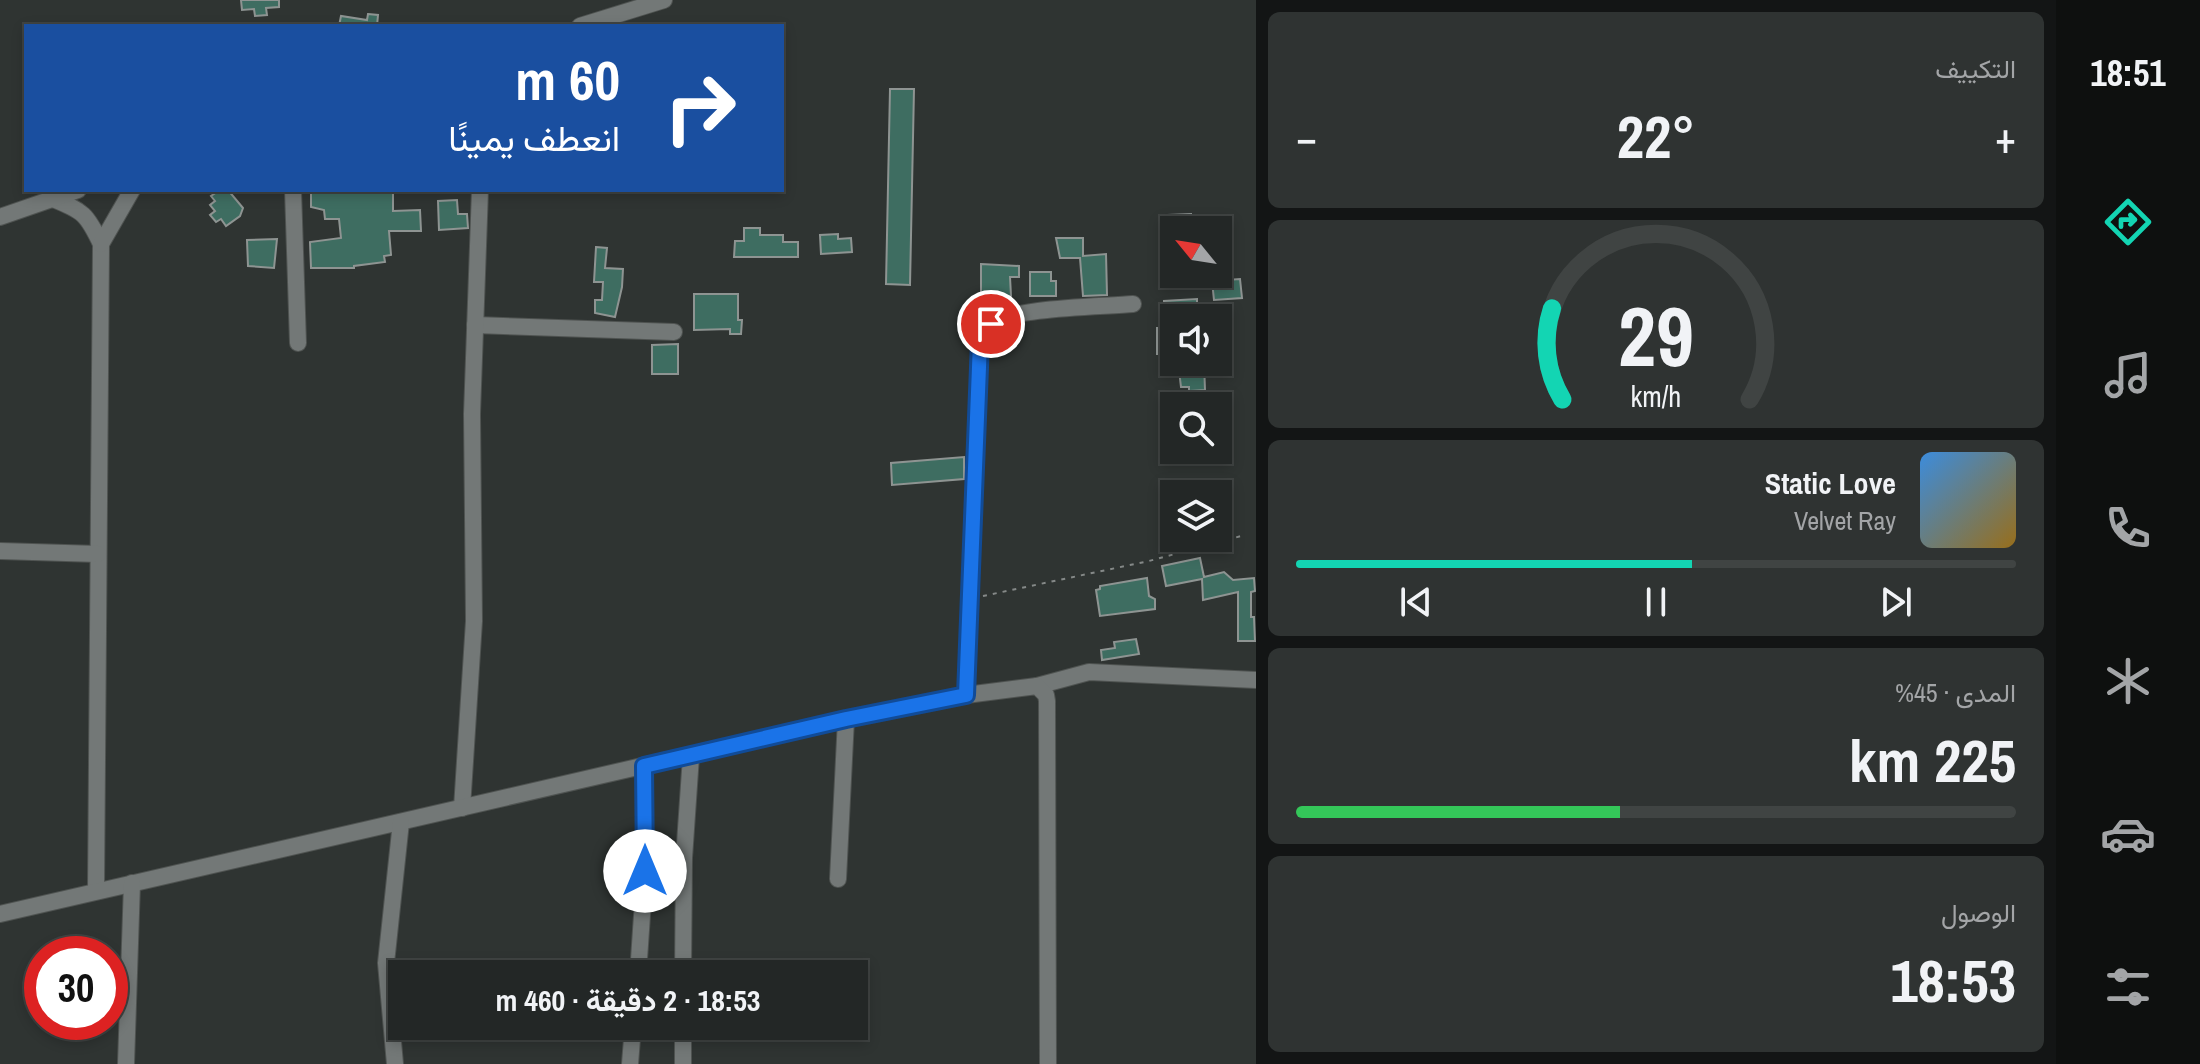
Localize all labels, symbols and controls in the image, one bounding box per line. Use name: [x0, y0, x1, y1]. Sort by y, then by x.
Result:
text: 60 m: [515, 42, 620, 117]
text: 18:51: [2090, 49, 2166, 97]
text: التكييف: [1935, 51, 2016, 86]
icon: right: [648, 56, 752, 160]
text: 22°: [1617, 96, 1695, 177]
text: −: [1296, 107, 1317, 167]
text: +: [1995, 107, 2016, 167]
text: انعطف يمينًا: [448, 114, 620, 162]
icon: directions: [2100, 194, 2156, 250]
north arrow: [1160, 216, 1232, 288]
map controls: [1160, 216, 1232, 552]
text: 29: [1618, 280, 1694, 392]
pin: [957, 290, 1025, 358]
icon: arrive: [969, 302, 1013, 346]
button: sound: [1160, 304, 1232, 376]
icon: music: [2100, 347, 2156, 403]
text: km/h: [1631, 377, 1681, 416]
button: search: [1160, 392, 1232, 464]
text: Static Love: [1765, 463, 1896, 503]
button: layers: [1160, 480, 1232, 552]
icon: phone: [2100, 500, 2156, 556]
text: Velvet Ray: [1794, 503, 1896, 538]
icon: previous: [1394, 580, 1438, 624]
icon: pause: [1634, 580, 1678, 624]
icon: next: [1874, 580, 1918, 624]
icon: climate: [2100, 653, 2156, 709]
text: المدى · 45%: [1895, 675, 2016, 710]
text: 225 km: [1849, 720, 2016, 801]
icon: car: [2100, 806, 2156, 862]
position arrow: [603, 829, 687, 913]
text: الوصول: [1941, 895, 2016, 930]
speed limit sign: 30: [24, 936, 128, 1040]
text: 18:53: [1890, 940, 2016, 1021]
icon: filters: [2100, 959, 2156, 1015]
text: 18:53 · 2 دقيقة · 460 m: [495, 980, 761, 1020]

